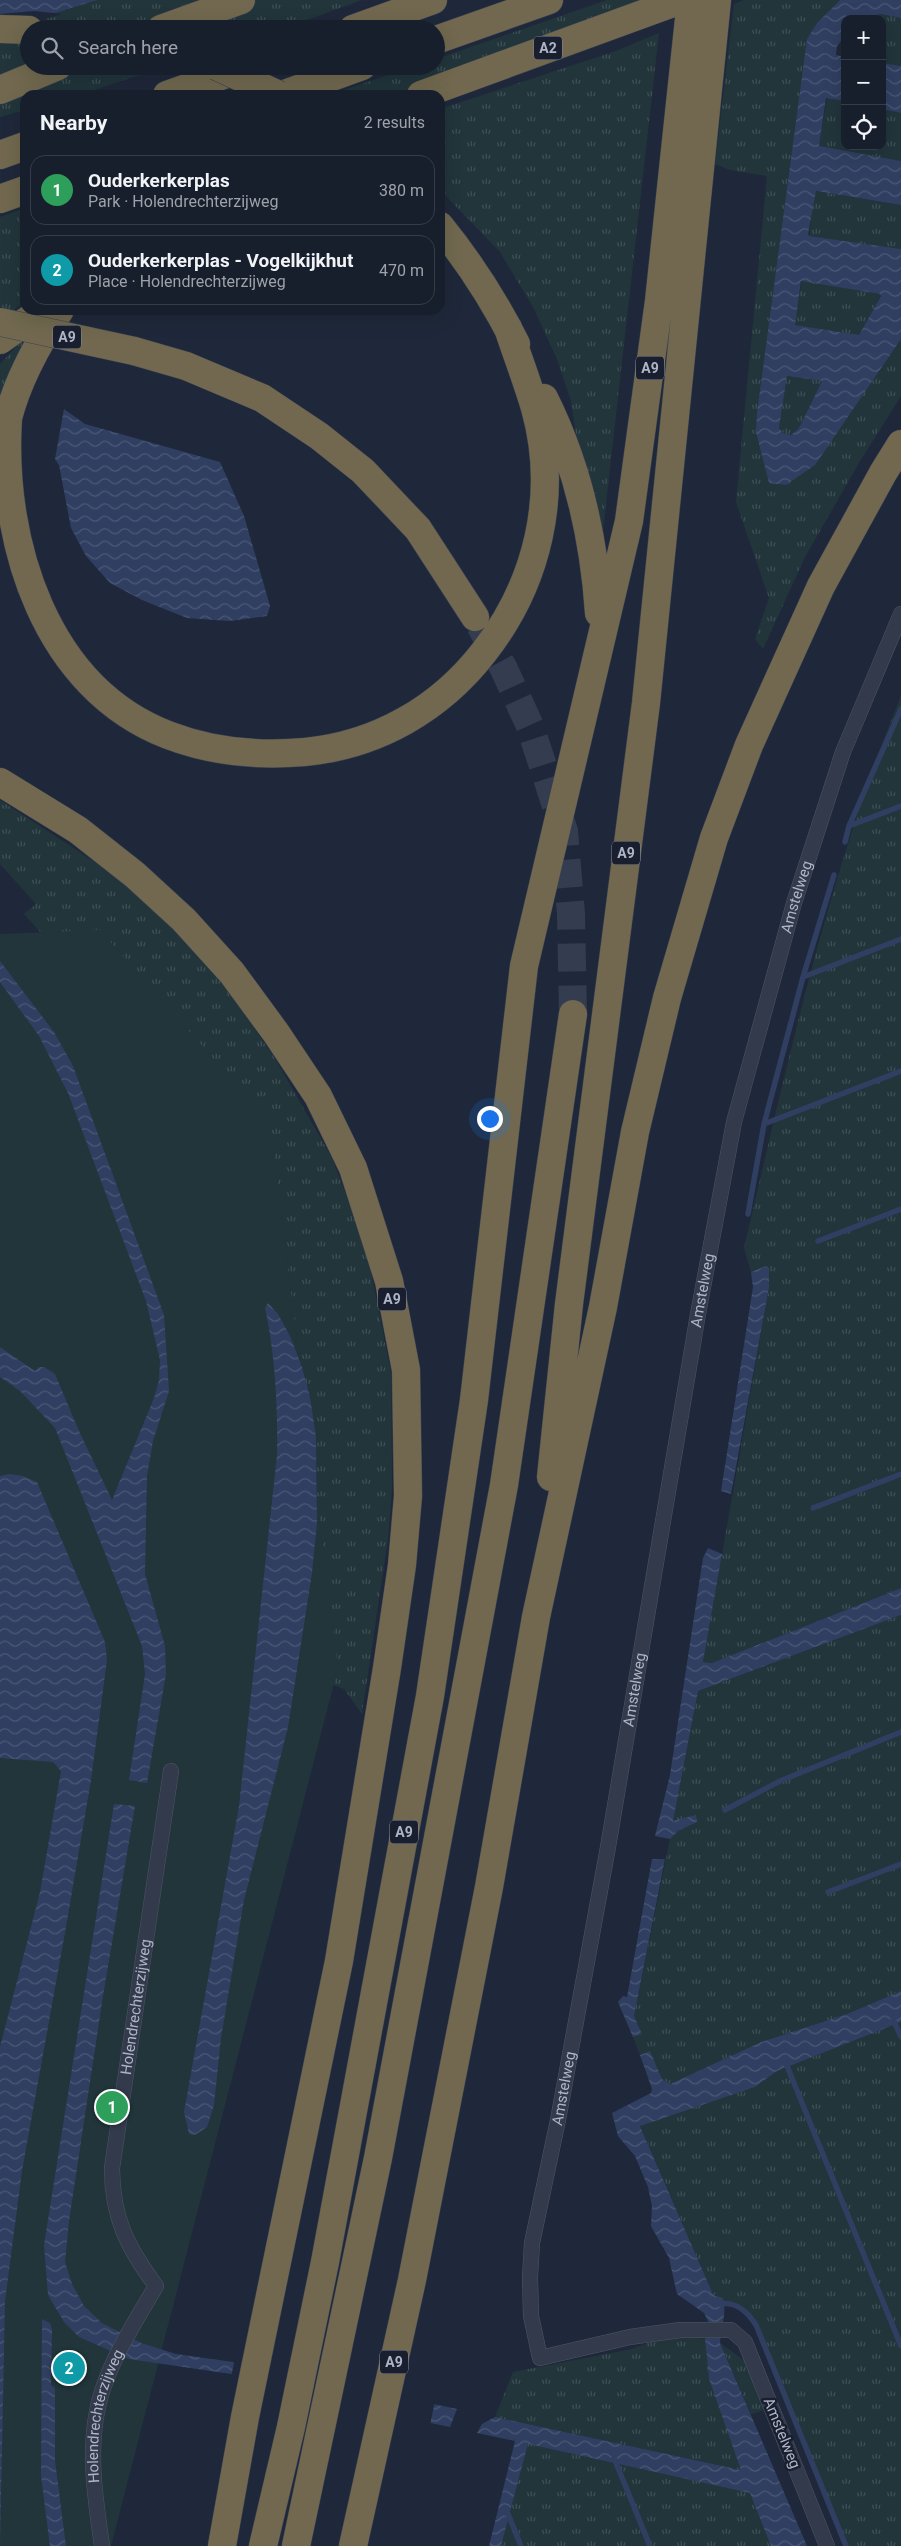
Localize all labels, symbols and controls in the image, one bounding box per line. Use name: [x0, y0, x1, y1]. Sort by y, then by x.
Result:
map controls: [841, 15, 886, 150]
button: +: [841, 15, 886, 60]
search box: [20, 20, 445, 75]
icon: search: [38, 34, 66, 62]
text: Search here: [78, 36, 178, 59]
road number: A2: [534, 36, 562, 59]
button: −: [841, 60, 886, 105]
button: locate: [841, 105, 886, 150]
text: Nearby: [40, 111, 107, 135]
text: 2 results: [364, 113, 425, 132]
text: Ouderkerkerplas: [88, 169, 230, 192]
text: 1: [52, 181, 62, 200]
text: 380 m: [379, 181, 424, 200]
text: Park · Holendrechterzijweg: [88, 192, 278, 211]
text: Ouderkerkerplas - Vogelkijkhut: [88, 249, 353, 272]
text: 2: [52, 261, 62, 280]
text: 470 m: [379, 261, 424, 280]
text: Place · Holendrechterzijweg: [88, 272, 286, 291]
road number: A9: [53, 326, 81, 348]
road number: A9: [636, 356, 664, 379]
road number: A9: [612, 841, 640, 864]
street label: Amstelweg: [777, 858, 816, 935]
your location: [477, 1106, 503, 1132]
street label: Amstelweg: [687, 1252, 718, 1329]
road number: A9: [378, 1288, 406, 1310]
street label: Amstelweg: [619, 1651, 650, 1728]
road number: A9: [390, 1820, 418, 1844]
street label: Holendrechterzijweg: [117, 1938, 155, 2076]
street label: Amstelweg: [548, 2050, 579, 2127]
pin: 1: [96, 2088, 128, 2126]
street label: Holendrechterzijweg: [84, 2346, 127, 2484]
pin: 2: [53, 2349, 85, 2387]
road number: A9: [380, 2350, 408, 2374]
street label: Amstelweg: [760, 2395, 804, 2471]

